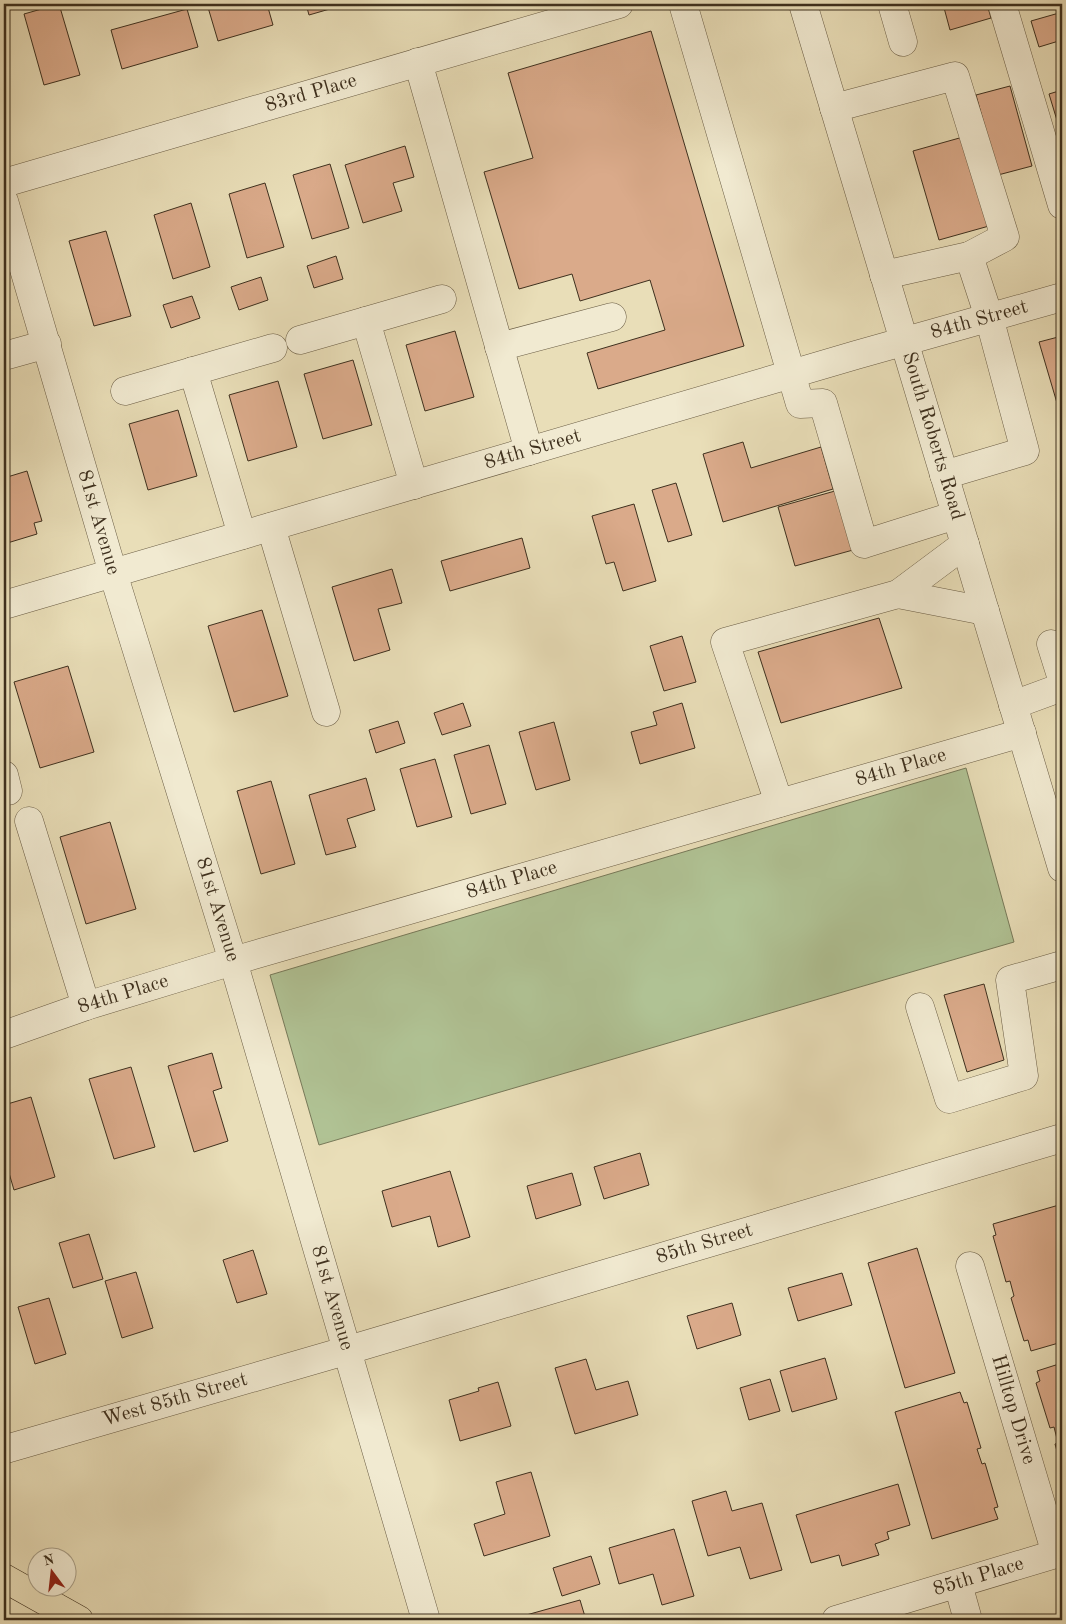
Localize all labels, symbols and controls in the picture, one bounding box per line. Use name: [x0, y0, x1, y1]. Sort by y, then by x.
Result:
street label: 83rd Place: [263, 71, 359, 116]
street label: 84th Street: [929, 297, 1030, 343]
street label: South Roberts Road: [898, 350, 967, 522]
street label: 84th Street: [482, 426, 583, 473]
street label: 81st Avenue: [73, 468, 123, 577]
street label: 84th Place: [853, 745, 949, 791]
street label: 81st Avenue: [192, 855, 243, 964]
street label: 84th Place: [464, 858, 560, 903]
street label: 84th Place: [75, 971, 171, 1018]
street label: 85th Street: [654, 1220, 755, 1268]
street label: 81st Avenue: [307, 1243, 356, 1353]
street label: Hilltop Drive: [987, 1353, 1039, 1467]
street label: West 85th Street: [100, 1370, 250, 1431]
north arrow: [28, 1546, 78, 1596]
text: N: [42, 1552, 56, 1569]
street label: 85th Place: [931, 1554, 1026, 1600]

